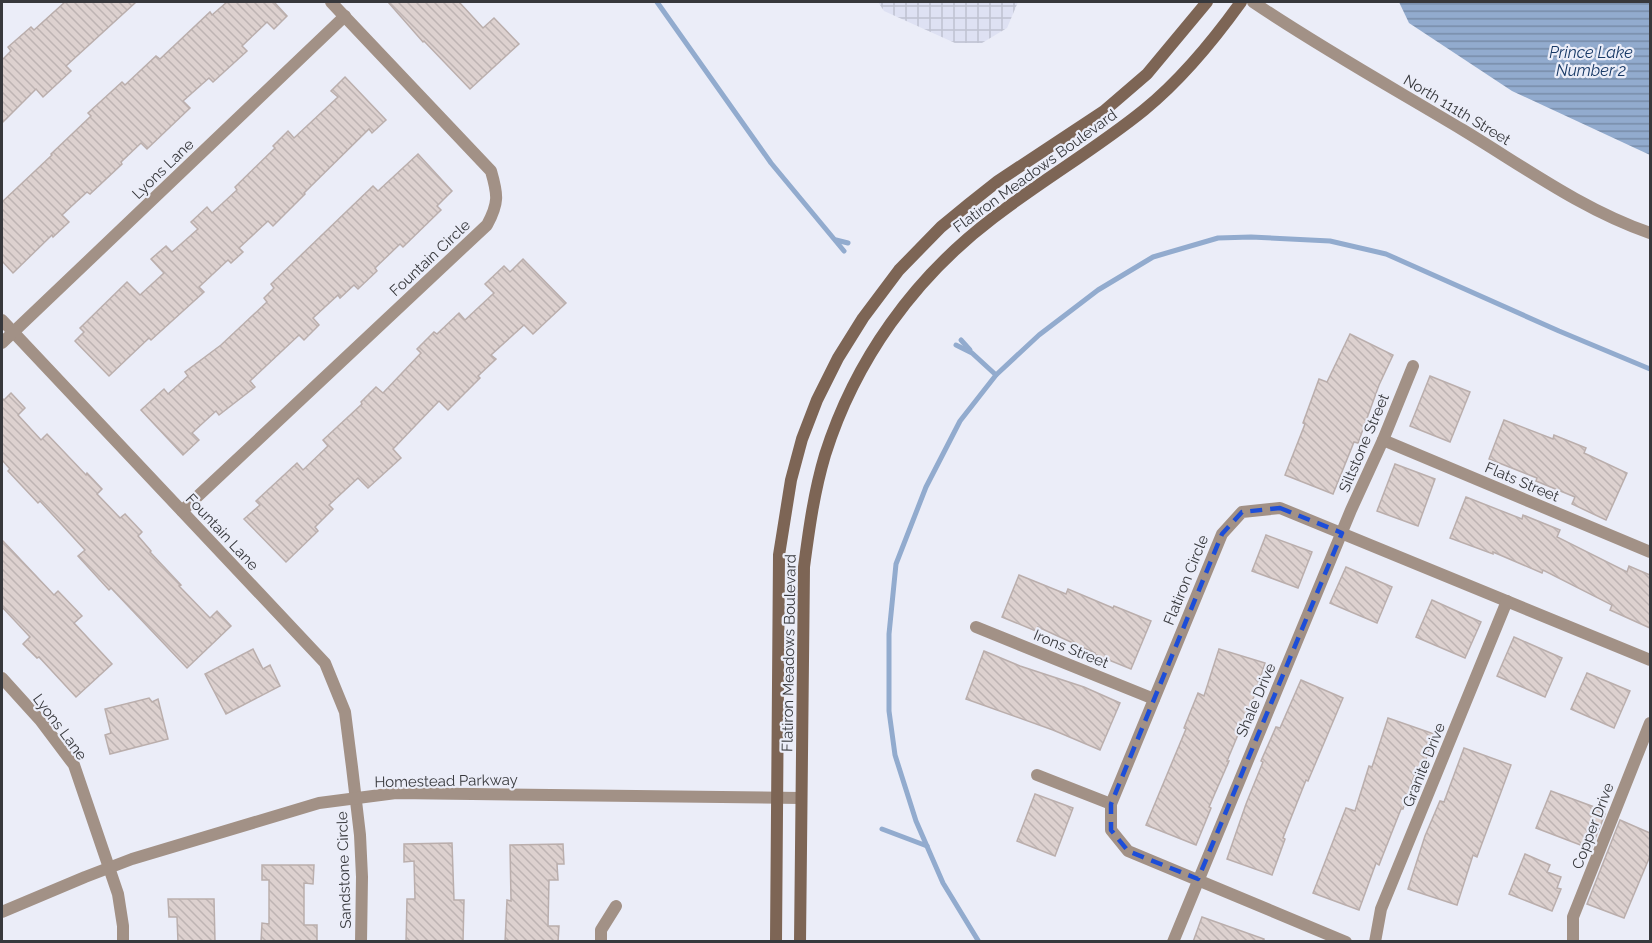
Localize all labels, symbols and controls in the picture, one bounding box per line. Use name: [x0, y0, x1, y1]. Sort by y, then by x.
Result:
water label: Prince Lake Number 2: [1549, 43, 1633, 80]
street label: North 111th Street: [1400, 71, 1514, 149]
street label: Flatiron Meadows Boulevard: [950, 106, 1120, 236]
street label: Lyons Lane: [128, 135, 198, 203]
street label: Fountain Circle: [386, 216, 474, 300]
street label: Siltstone Street: [1335, 391, 1393, 495]
street label: Flats Street: [1482, 458, 1562, 506]
street label: Fountain Lane: [182, 490, 262, 574]
street label: Flatiron Circle: [1160, 532, 1212, 628]
street label: Flatiron Meadows Boulevard: [778, 554, 800, 752]
street label: Irons Street: [1031, 626, 1111, 672]
street label: Shale Drive: [1232, 660, 1280, 740]
street label: Lyons Lane: [29, 690, 91, 764]
street label: Granite Drive: [1399, 720, 1449, 810]
street label: Homestead Parkway: [374, 771, 518, 791]
street label: Copper Drive: [1568, 780, 1618, 872]
street label: Sandstone Circle: [333, 811, 355, 929]

